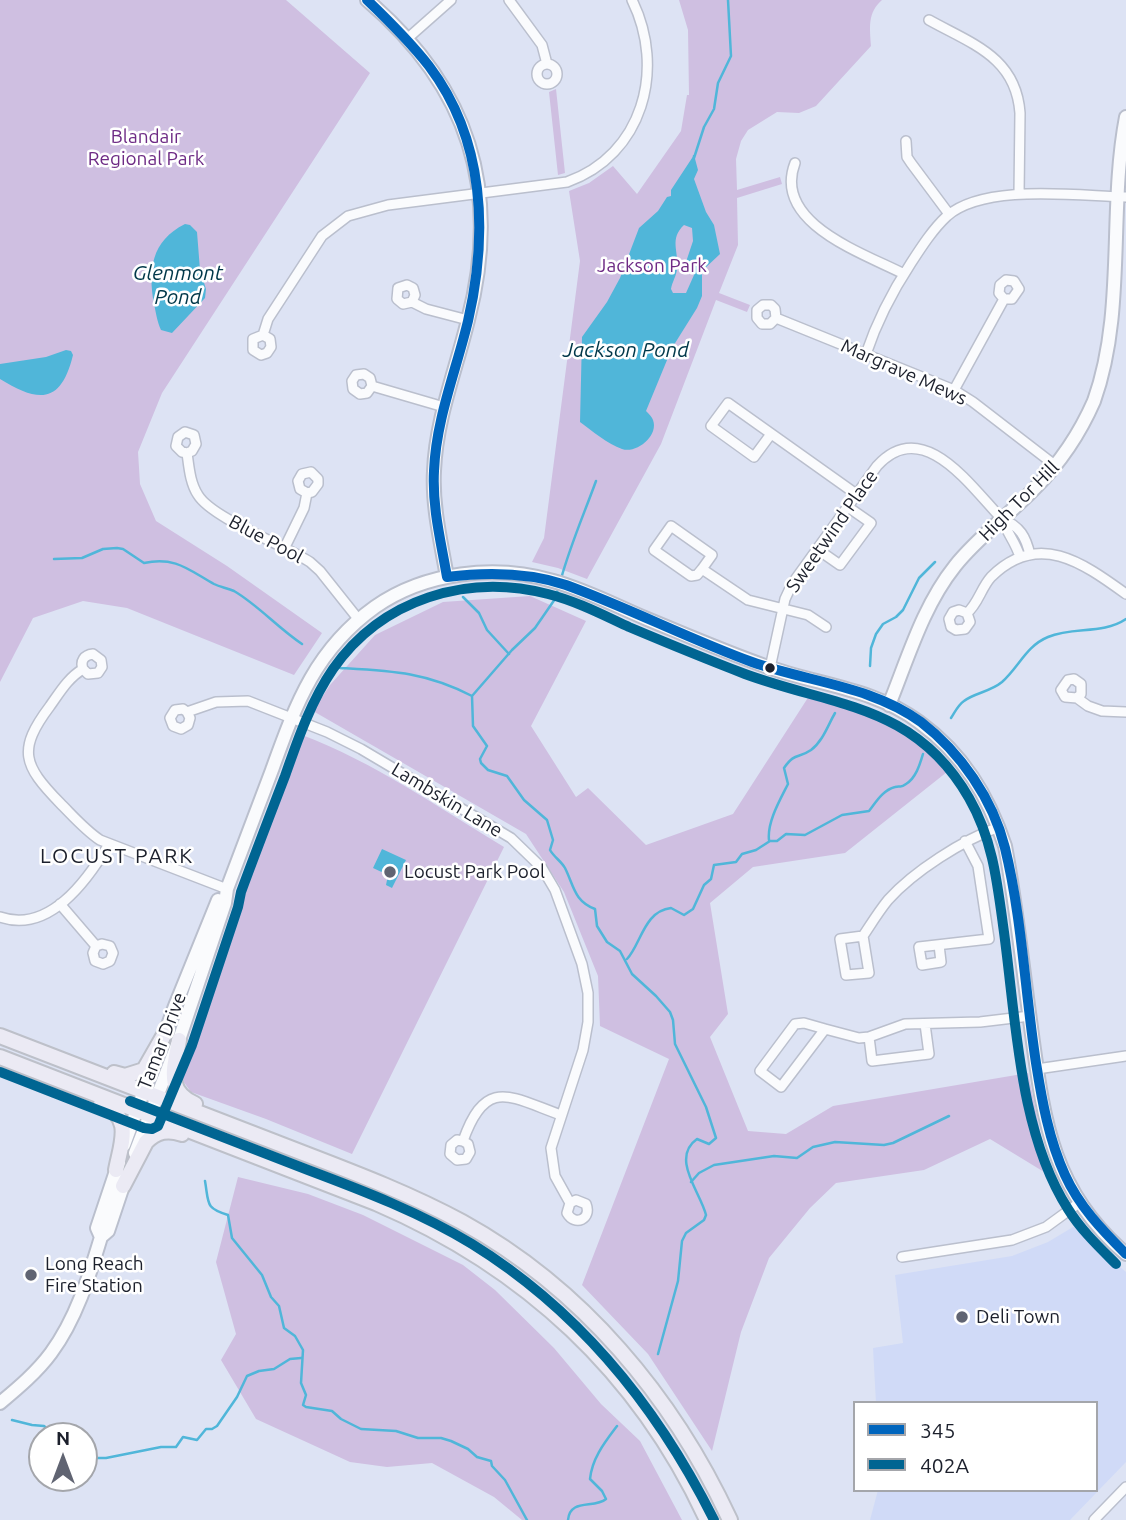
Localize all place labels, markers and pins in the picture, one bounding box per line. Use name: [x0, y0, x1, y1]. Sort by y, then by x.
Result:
unlabelled marker: [763, 661, 777, 675]
place label: Locust Park Pool: [404, 861, 545, 883]
marker: Locust Park Pool: [382, 864, 398, 880]
place label: Long Reach Fire Station: [45, 1253, 144, 1297]
marker: Long Reach Fire Station: [23, 1267, 39, 1283]
place label: Deli Town: [976, 1306, 1060, 1328]
marker: Deli Town: [954, 1309, 970, 1325]

